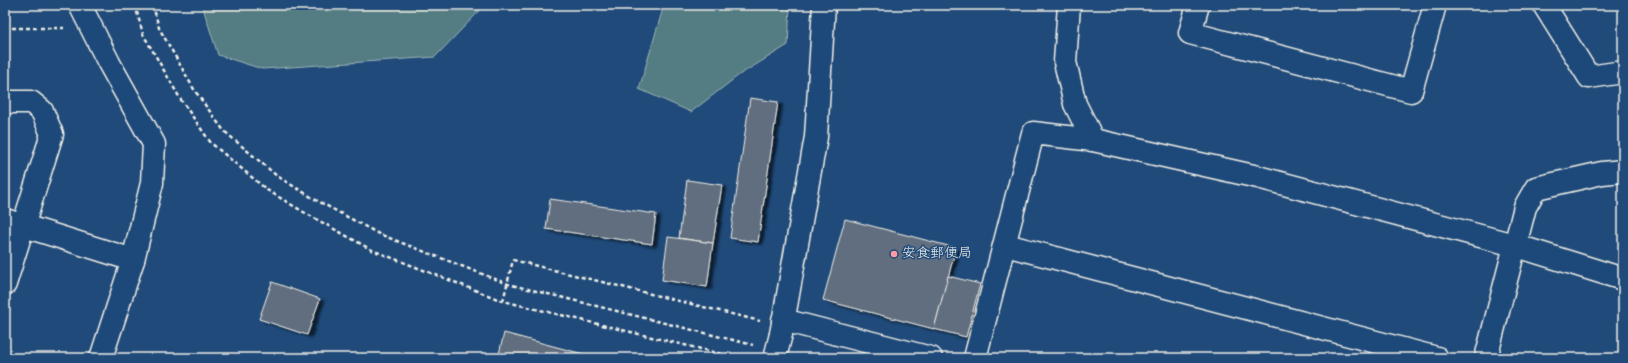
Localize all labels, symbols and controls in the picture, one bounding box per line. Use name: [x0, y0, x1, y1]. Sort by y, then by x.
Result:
place label: 安食郵便局: [902, 244, 972, 264]
marker: 安食郵便局: [889, 249, 899, 259]

